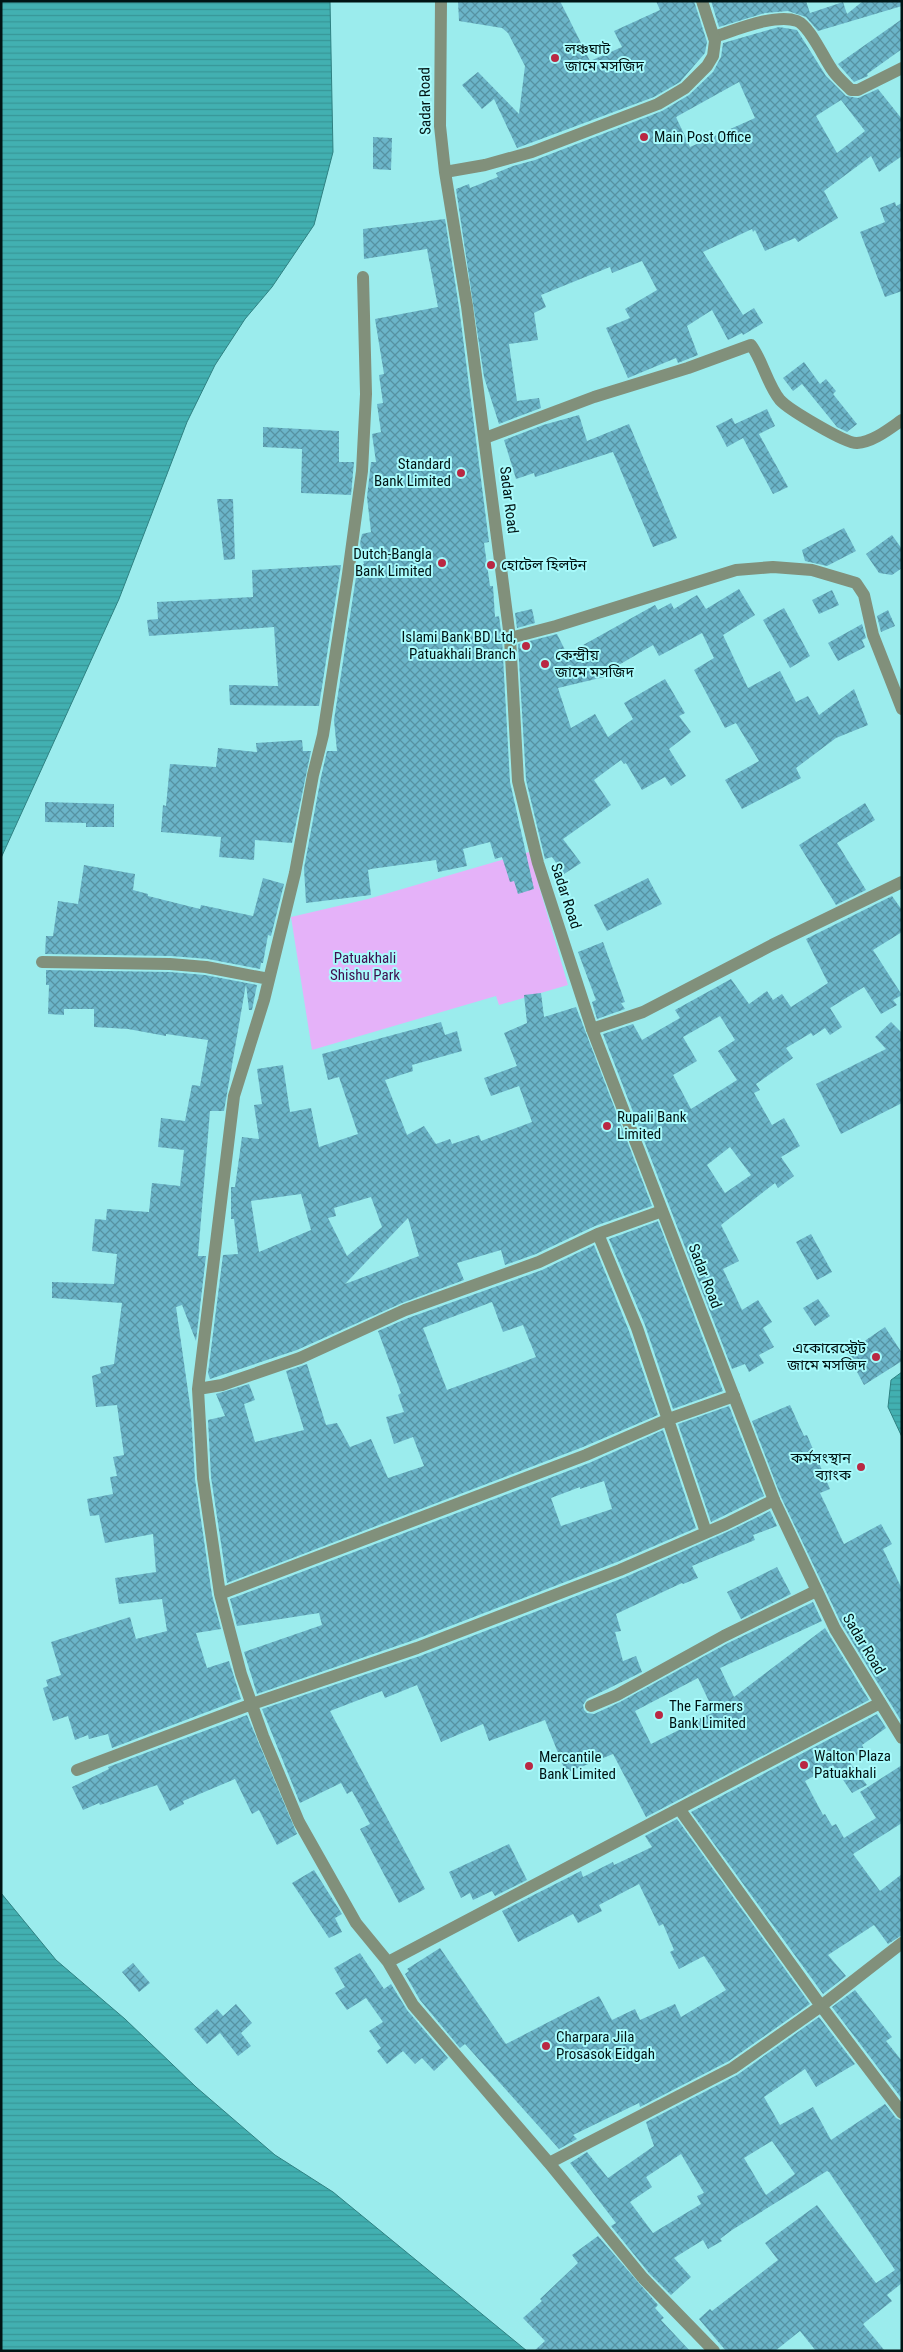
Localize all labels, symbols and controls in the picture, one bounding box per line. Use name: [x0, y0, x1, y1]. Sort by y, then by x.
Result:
place label: লঞ্চঘাট জামে মসজিদ: [564, 40, 644, 75]
marker: লঞ্চঘাট জামে মসজিদ: [549, 52, 561, 64]
street label: Sadar Road: [415, 67, 435, 135]
place label: Main Post Office: [654, 128, 751, 146]
marker: Main Post Office: [638, 131, 650, 143]
place label: Standard Bank Limited: [374, 455, 451, 490]
street label: Sadar Road: [496, 465, 522, 535]
marker: Standard Bank Limited: [455, 467, 467, 479]
place label: Dutch-Bangla Bank Limited: [353, 545, 432, 580]
place label: হোটেল হিলটন: [501, 556, 588, 574]
marker: Dutch-Bangla Bank Limited: [436, 557, 448, 569]
marker: হোটেল হিলটন: [485, 559, 497, 571]
place label: Islami Bank BD Ltd, Patuakhali Branch: [402, 628, 516, 663]
marker: Islami Bank BD Ltd, Patuakhali Branch: [520, 640, 532, 652]
place label: কেন্দ্রীয় জামে মসজিদ: [554, 646, 634, 681]
marker: কেন্দ্রীয় জামে মসজিদ: [539, 658, 551, 670]
street label: Sadar Road: [547, 861, 585, 931]
park label: Patuakhali Shishu Park: [330, 949, 400, 984]
place label: Rupali Bank Limited: [617, 1108, 687, 1143]
marker: Rupali Bank Limited: [601, 1120, 613, 1132]
street label: Sadar Road: [684, 1241, 726, 1311]
place label: একোরেস্ট্রেট জামে মসজিদ: [786, 1339, 867, 1374]
marker: একোরেস্ট্রেট জামে মসজিদ: [870, 1351, 882, 1363]
place label: কর্মসংস্থান ব্যাংক: [790, 1449, 852, 1484]
marker: কর্মসংস্থান ব্যাংক: [855, 1461, 867, 1473]
street label: Sadar Road: [839, 1610, 889, 1678]
place label: The Farmers Bank Limited: [669, 1697, 746, 1732]
marker: The Farmers Bank Limited: [653, 1709, 665, 1721]
place label: Walton Plaza Patuakhali: [814, 1747, 891, 1782]
place label: Mercantile Bank Limited: [539, 1748, 616, 1783]
marker: Walton Plaza Patuakhali: [798, 1759, 810, 1771]
marker: Mercantile Bank Limited: [523, 1760, 535, 1772]
place label: Charpara Jila Prosasok Eidgah: [556, 2028, 655, 2063]
marker: Charpara Jila Prosasok Eidgah: [540, 2040, 552, 2052]

